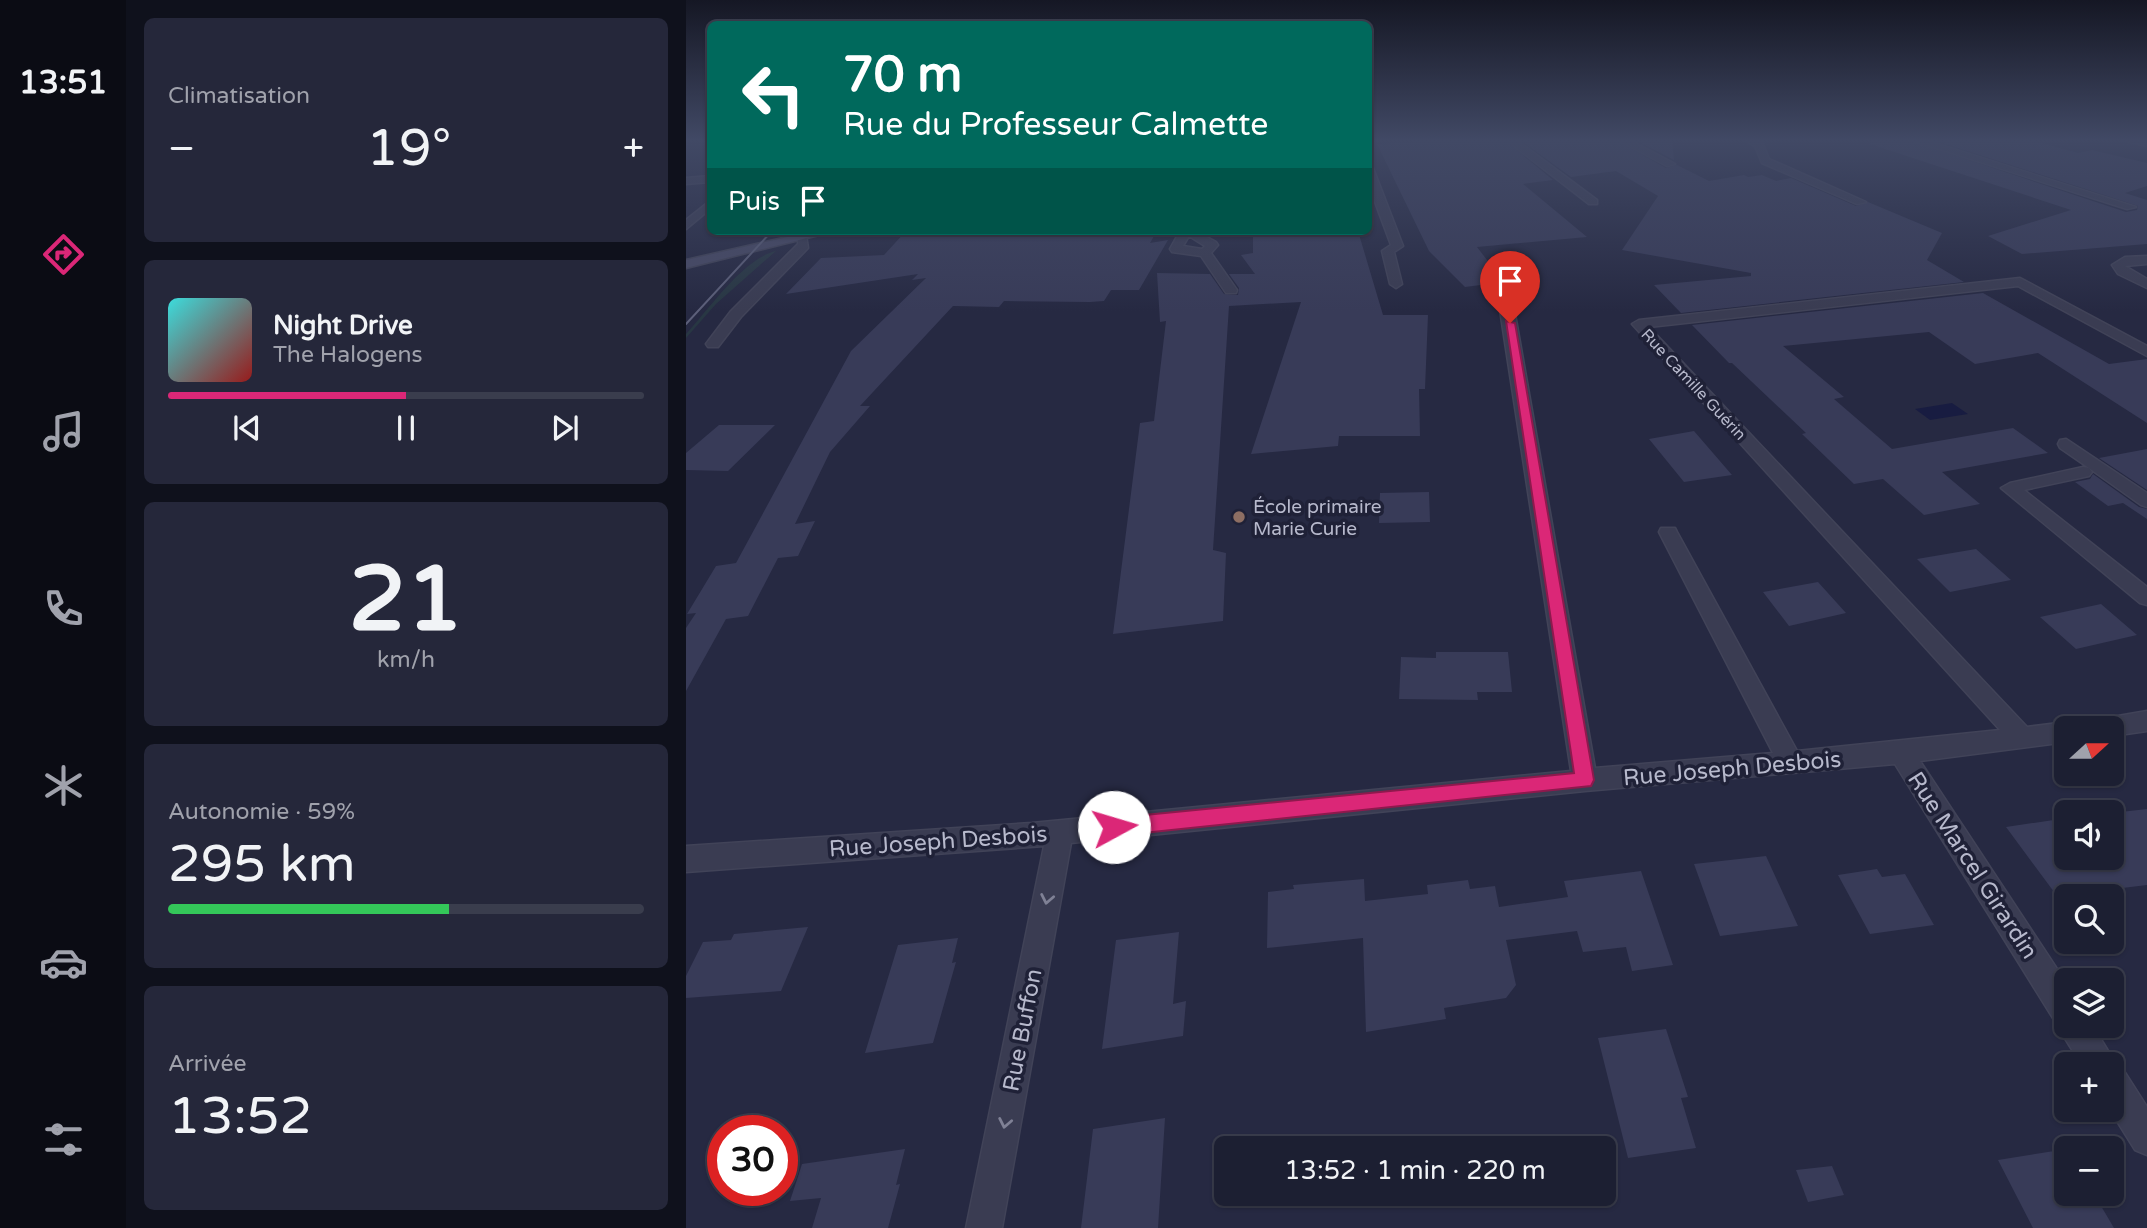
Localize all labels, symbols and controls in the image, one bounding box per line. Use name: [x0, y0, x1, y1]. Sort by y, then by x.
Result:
text: 70 m: [843, 46, 962, 105]
icon: left: [728, 49, 819, 140]
text: 13:51: [19, 64, 107, 102]
text: Climatisation: [168, 82, 310, 110]
text: Rue du Professeur Calmette: [843, 106, 1268, 144]
text: 19°: [366, 117, 451, 180]
text: −: [168, 126, 195, 172]
text: +: [623, 126, 644, 172]
icon: arrive: [794, 182, 832, 220]
text: Puis: [728, 186, 780, 217]
icon: directions: [39, 230, 88, 279]
pin: [1480, 251, 1540, 323]
icon: arrive: [1491, 262, 1529, 300]
text: Night Drive: [273, 310, 413, 341]
street label: Rue Camille Guérin: [1636, 325, 1750, 445]
text: The Halogens: [273, 341, 422, 369]
icon: music: [39, 407, 88, 456]
icon: previous: [228, 409, 266, 447]
icon: pause: [387, 409, 425, 447]
icon: next: [546, 409, 584, 447]
place label: École primaire Marie Curie: [1253, 496, 1381, 540]
marker: École primaire Marie Curie: [1231, 509, 1247, 525]
text: 21: [349, 545, 463, 655]
icon: phone: [39, 584, 88, 633]
text: km/h: [377, 646, 435, 674]
north arrow: [2054, 716, 2124, 786]
map controls: [2054, 716, 2124, 1206]
street label: Rue Joseph Desbois: [1622, 746, 1842, 792]
icon: climate: [39, 761, 88, 810]
street label: Rue Marcel Girardin: [1901, 767, 2043, 964]
position arrow: [1077, 790, 1151, 864]
text: Autonomie · 59%: [168, 798, 355, 826]
button: sound: [2054, 800, 2124, 870]
street label: Rue Joseph Desbois: [828, 820, 1048, 864]
text: 295 km: [168, 833, 356, 896]
button: search: [2054, 884, 2124, 954]
one-way arrow: [1041, 893, 1056, 905]
icon: car: [39, 938, 88, 987]
street label: Rue Buffon: [997, 967, 1049, 1094]
button: layers: [2054, 968, 2124, 1038]
text: Arrivée: [168, 1050, 246, 1078]
button: +: [2054, 1052, 2124, 1122]
text: 13:52: [168, 1085, 312, 1148]
icon: filters: [39, 1115, 88, 1164]
speed limit sign: 30: [707, 1115, 798, 1206]
one-way arrow: [998, 1117, 1013, 1129]
button: −: [2054, 1136, 2124, 1206]
text: 13:52 · 1 min · 220 m: [1284, 1155, 1546, 1186]

